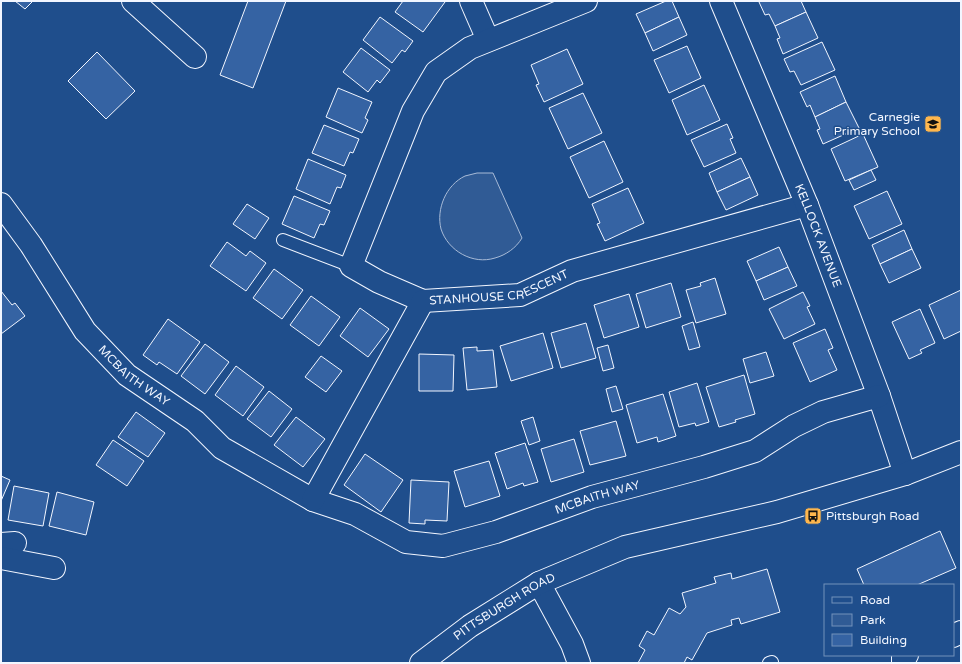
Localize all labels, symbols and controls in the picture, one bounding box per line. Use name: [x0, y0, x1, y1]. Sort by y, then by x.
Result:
place label: Carnegie Primary School: [834, 110, 920, 138]
school or university icon: Carnegie Primary School: [923, 114, 943, 134]
street label: KELLOCK AVENUE: [792, 182, 845, 290]
street label: STANHOUSE CRESCENT: [429, 266, 571, 308]
street label: MCBAITH WAY: [96, 342, 173, 409]
street label: MCBAITH WAY: [553, 477, 642, 517]
bus stop icon: Pittsburgh Road: [803, 506, 823, 526]
place label: Pittsburgh Road: [826, 509, 919, 523]
street label: PITTSBURGH ROAD: [451, 570, 557, 643]
legend: [824, 584, 954, 656]
text: Road: [860, 593, 890, 607]
text: Park: [860, 613, 886, 627]
text: Building: [860, 633, 907, 647]

